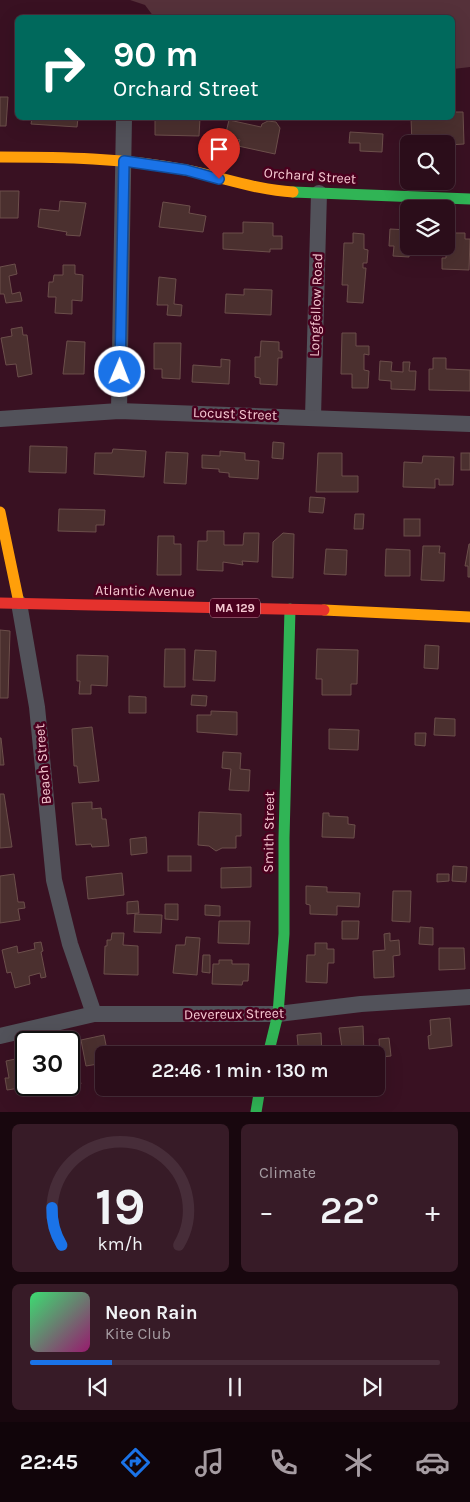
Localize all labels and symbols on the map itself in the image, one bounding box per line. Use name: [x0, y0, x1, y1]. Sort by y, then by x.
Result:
pin: [198, 128, 240, 179]
street label: Orchard Street: [263, 164, 357, 188]
street label: Longfellow Road: [306, 253, 326, 357]
position arrow: [93, 345, 145, 397]
street label: Locust Street: [193, 404, 277, 424]
street label: Atlantic Avenue: [95, 582, 195, 600]
road number: MA 129: [210, 598, 260, 618]
street label: Beach Street: [31, 723, 55, 805]
street label: Smith Street: [260, 791, 278, 873]
street label: Devereux Street: [184, 1005, 284, 1023]
speed limit sign: 30: [15, 1031, 80, 1096]

